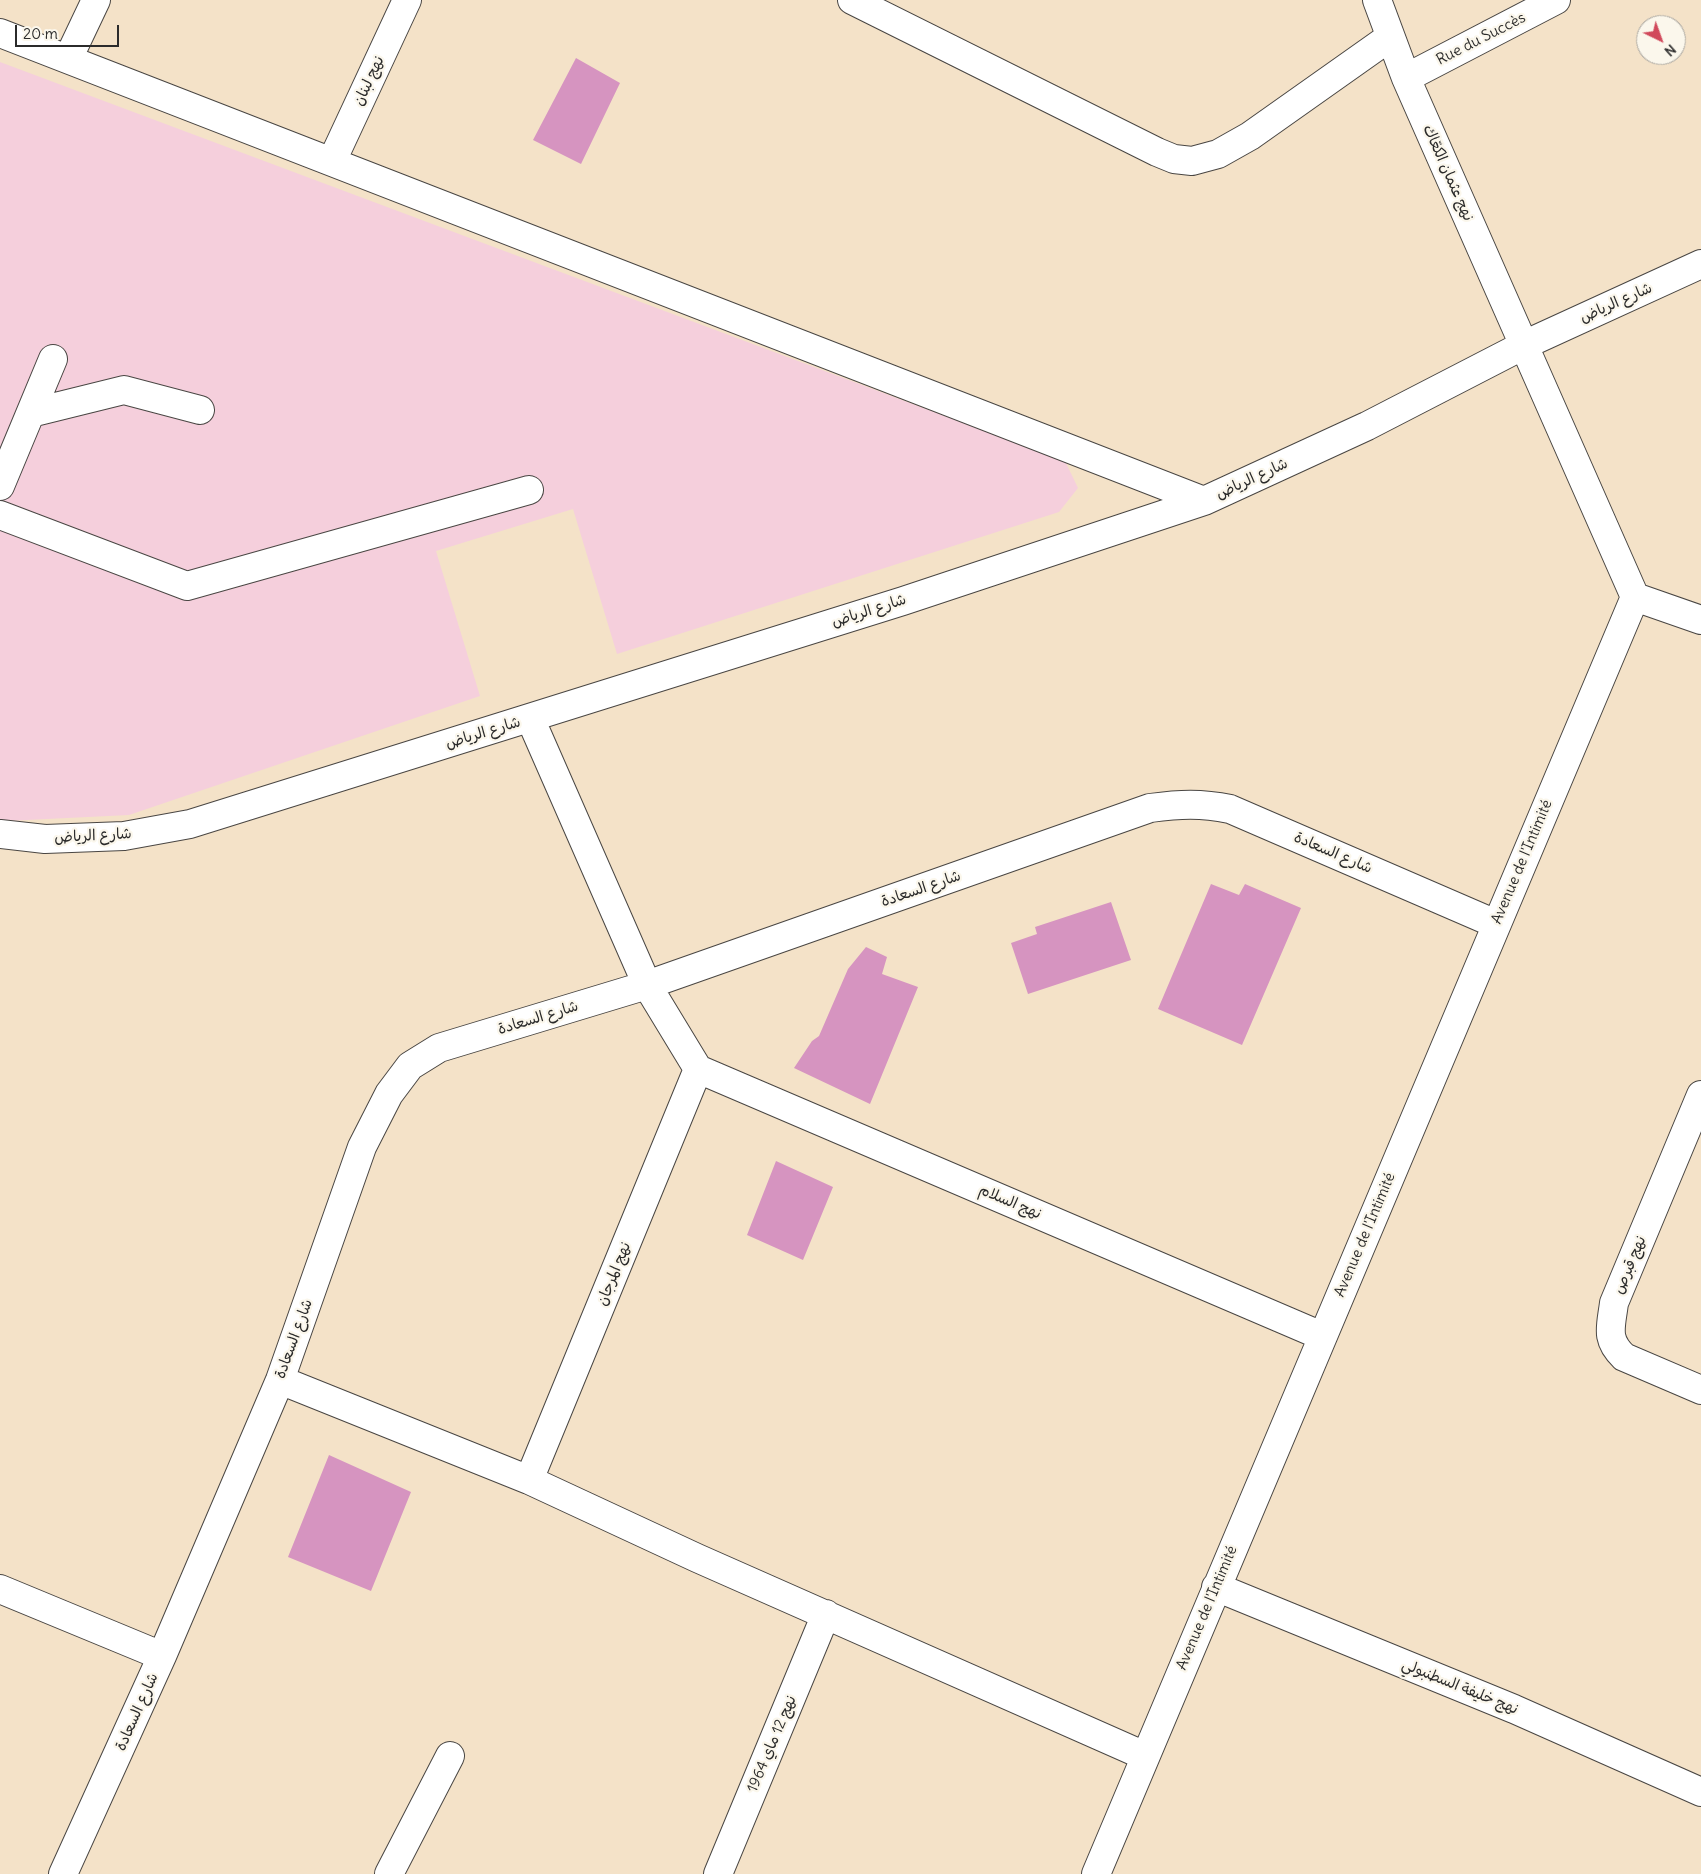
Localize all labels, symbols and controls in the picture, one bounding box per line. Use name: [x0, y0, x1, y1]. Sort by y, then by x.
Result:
street label: Rue du Succès: [1433, 9, 1529, 69]
scale bar: [18, 15, 121, 47]
north arrow: [1636, 15, 1686, 65]
text: 20 m: [23, 24, 58, 43]
text: N: [1661, 40, 1680, 60]
street label: نهج لبنان: [350, 53, 388, 109]
street label: نهج عثمان الكعّاك: [1419, 122, 1477, 224]
street label: شارع الرياض: [1577, 279, 1655, 327]
street label: شارع الرياض: [1213, 455, 1291, 503]
street label: شارع الرياض: [829, 590, 909, 632]
street label: شارع الرياض: [443, 713, 523, 753]
street label: Avenue de l'Intimité: [1488, 797, 1556, 927]
street label: شارع الرياض: [54, 825, 132, 847]
street label: شارع السعادة: [1291, 828, 1375, 878]
street label: شارع السعادة: [879, 867, 963, 911]
street label: شارع السعادة: [496, 997, 580, 1039]
street label: Avenue de l'Intimité: [1331, 1170, 1399, 1300]
street label: نهج السلام: [976, 1181, 1044, 1223]
street label: نهج قبرص: [1610, 1233, 1650, 1297]
street label: نهج المرجان: [593, 1240, 635, 1308]
street label: شارع السعادة: [271, 1297, 317, 1381]
street label: Avenue de l'Intimité: [1173, 1543, 1241, 1673]
street label: نهج خليفة السطنبولي: [1399, 1655, 1521, 1719]
street label: شارع السعادة: [112, 1670, 162, 1754]
street label: نهج 12 ماي 1964: [744, 1693, 800, 1795]

